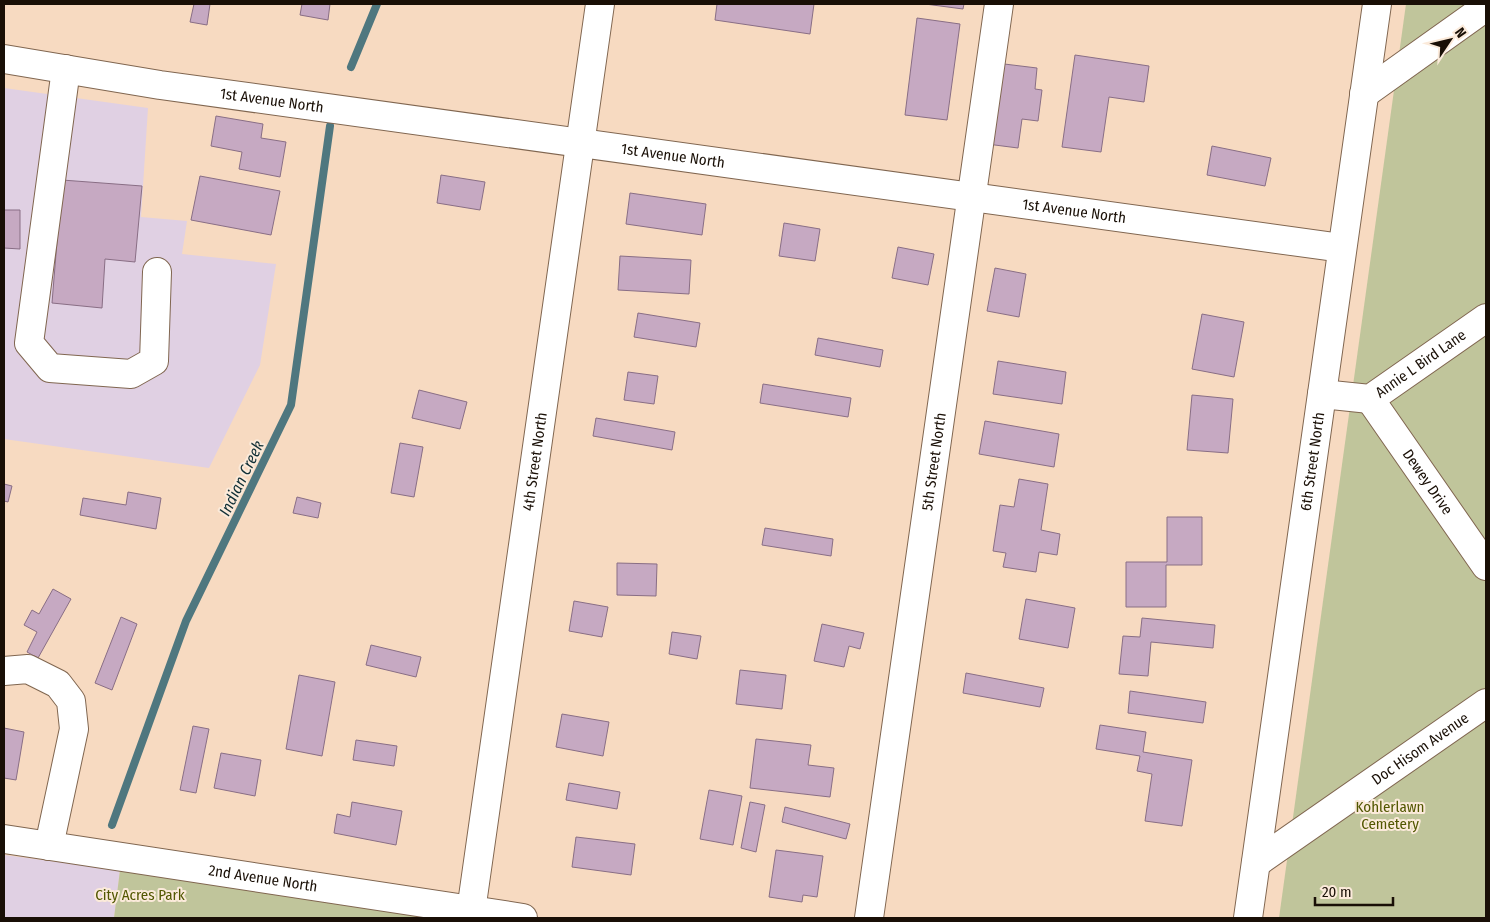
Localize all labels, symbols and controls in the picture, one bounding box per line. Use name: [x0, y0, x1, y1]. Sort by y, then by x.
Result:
north arrow: [1425, 15, 1475, 65]
text: N: [1451, 25, 1470, 41]
street label: 1st Avenue North: [219, 84, 325, 116]
street label: 1st Avenue North: [620, 140, 726, 172]
street label: 1st Avenue North: [1021, 195, 1127, 227]
street label: Annie L Bird Lane: [1372, 326, 1469, 401]
street label: 4th Street North: [519, 411, 551, 512]
street label: 5th Street North: [918, 411, 950, 512]
street label: 6th Street North: [1297, 411, 1328, 512]
water label: Indian Creek: [215, 437, 268, 519]
street label: Dewey Drive: [1399, 446, 1457, 518]
street label: Doc Hisom Avenue: [1368, 709, 1472, 789]
park label: Kohlerlawn Cemetery: [1356, 798, 1424, 833]
street label: 2nd Avenue North: [207, 861, 319, 896]
scale bar: [1315, 874, 1392, 906]
text: 20 m: [1322, 883, 1352, 901]
park label: City Acres Park: [95, 886, 185, 904]

